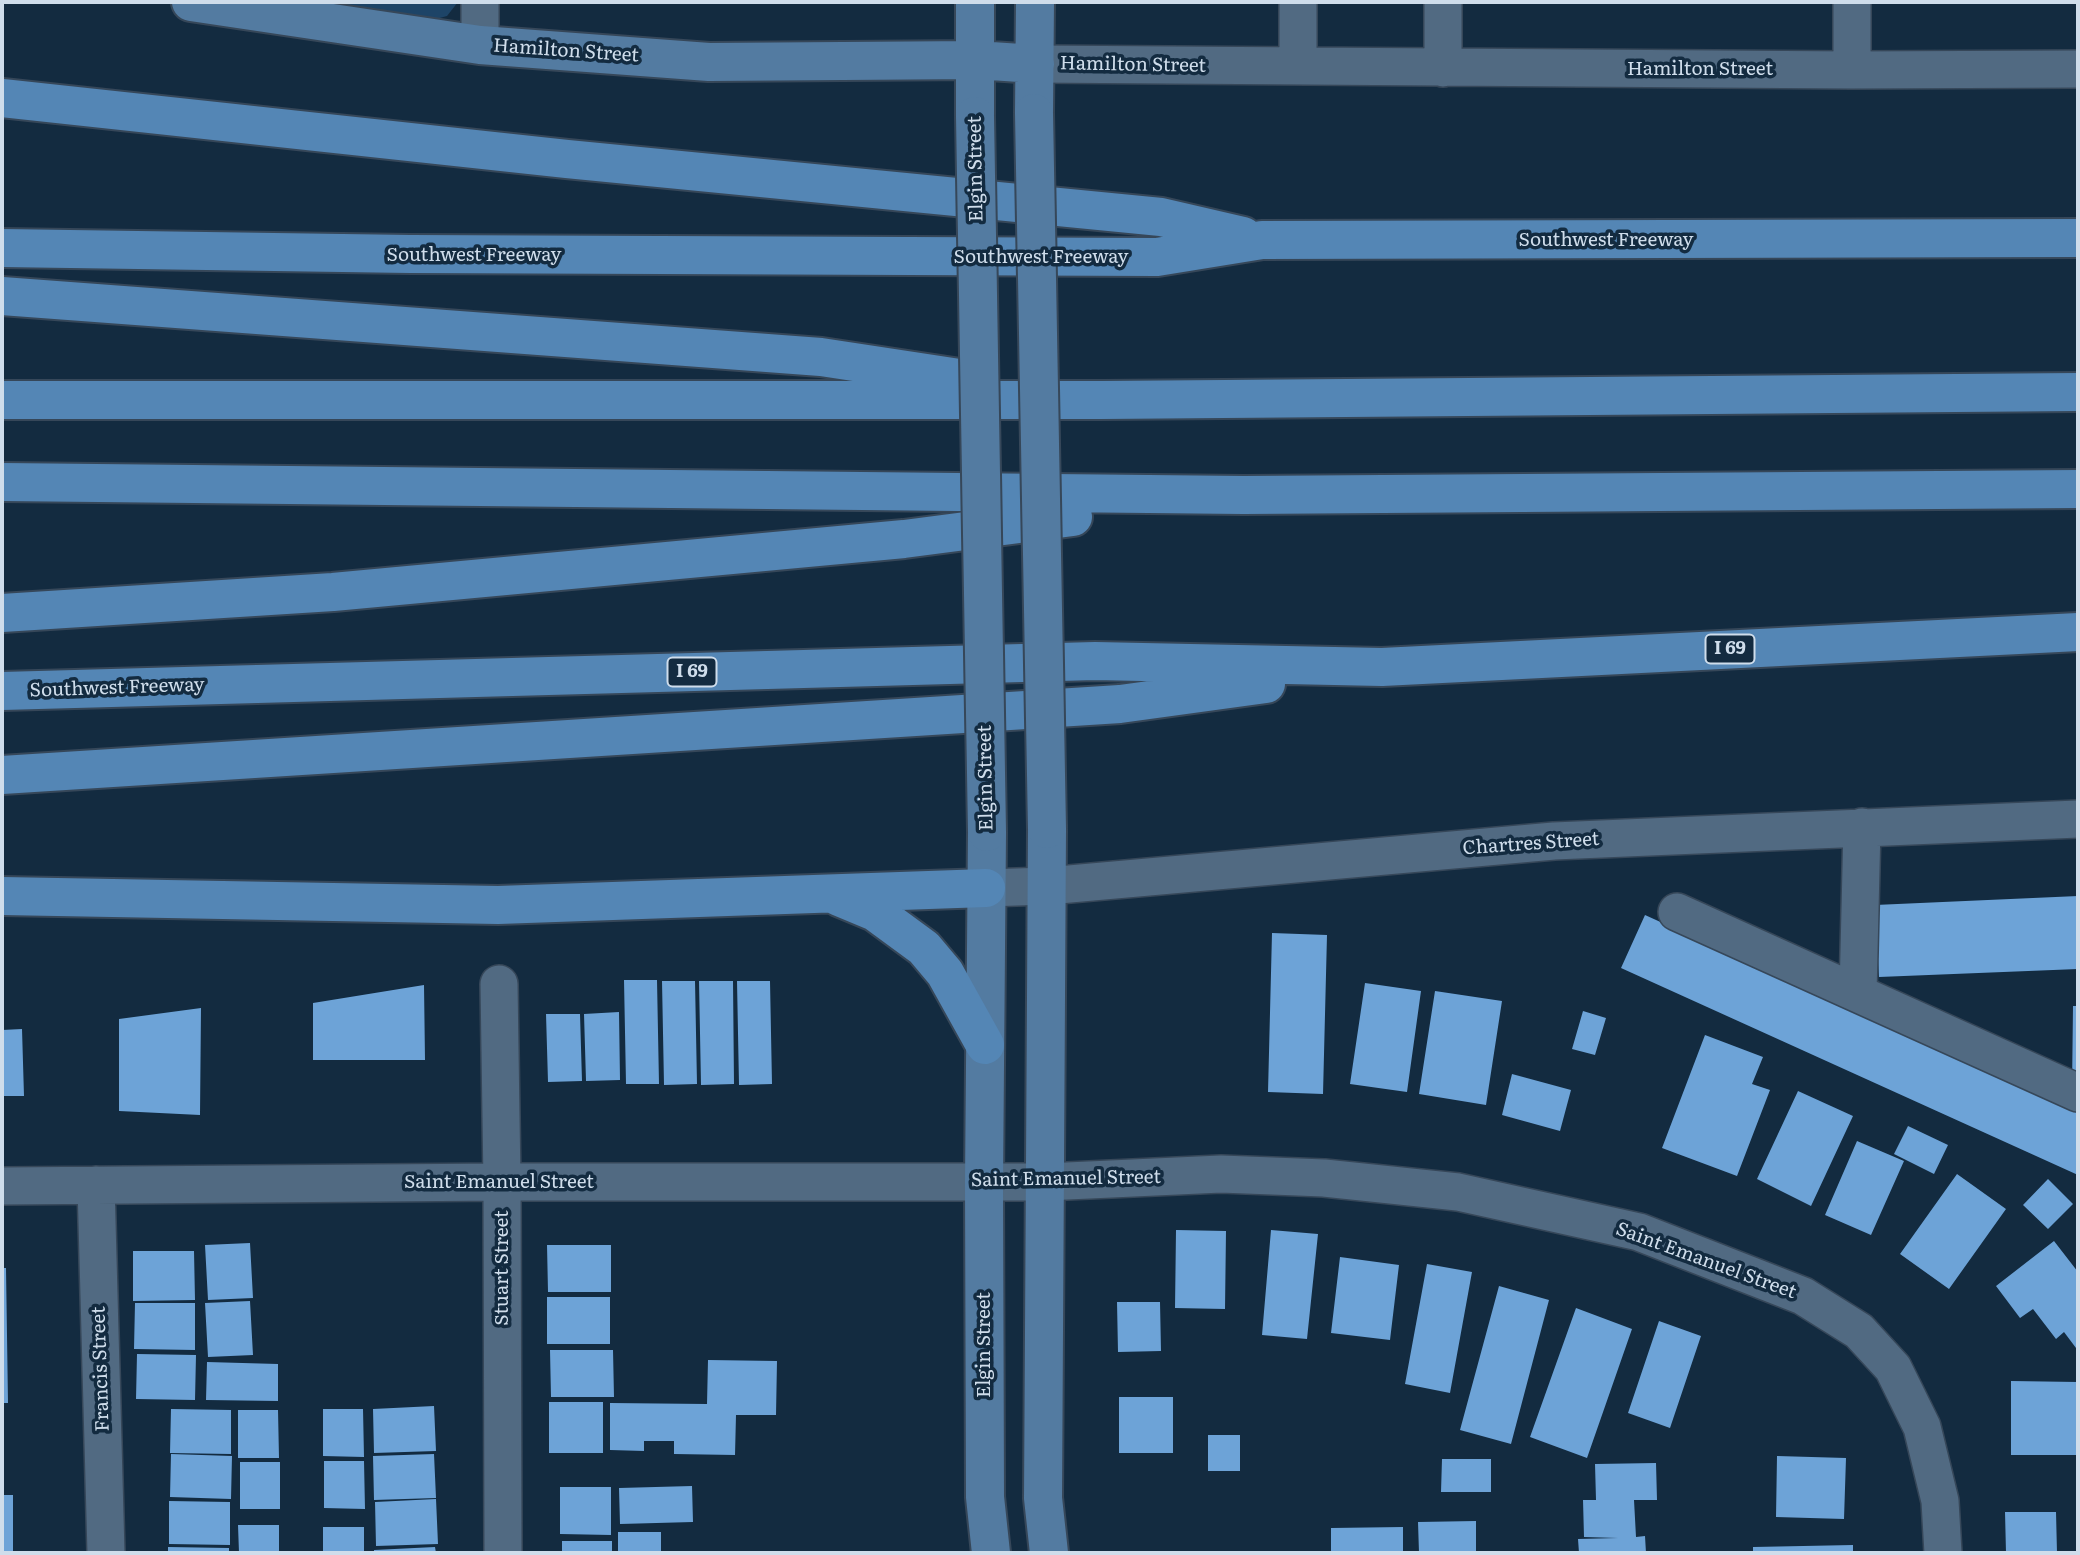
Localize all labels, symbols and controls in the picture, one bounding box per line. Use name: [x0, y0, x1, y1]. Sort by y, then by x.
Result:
street label: Hamilton Street: [492, 35, 640, 67]
street label: Hamilton Street: [1060, 52, 1206, 78]
street label: Hamilton Street: [1627, 58, 1773, 80]
street label: Elgin Street: [964, 116, 988, 222]
street label: Southwest Freeway: [1519, 229, 1693, 251]
street label: Southwest Freeway: [387, 244, 561, 266]
street label: Southwest Freeway: [954, 246, 1128, 268]
road number: I 69: [1706, 634, 1754, 664]
road number: I 69: [668, 658, 716, 686]
street label: Southwest Freeway: [29, 674, 205, 702]
street label: Elgin Street: [974, 725, 998, 831]
street label: Chartres Street: [1462, 828, 1600, 860]
street label: Saint Emanuel Street: [971, 1166, 1161, 1192]
street label: Saint Emanuel Street: [404, 1171, 594, 1193]
street label: Stuart Street: [491, 1210, 513, 1326]
street label: Saint Emanuel Street: [1613, 1218, 1799, 1304]
street label: Elgin Street: [973, 1292, 995, 1398]
street label: Francis Street: [87, 1306, 115, 1432]

